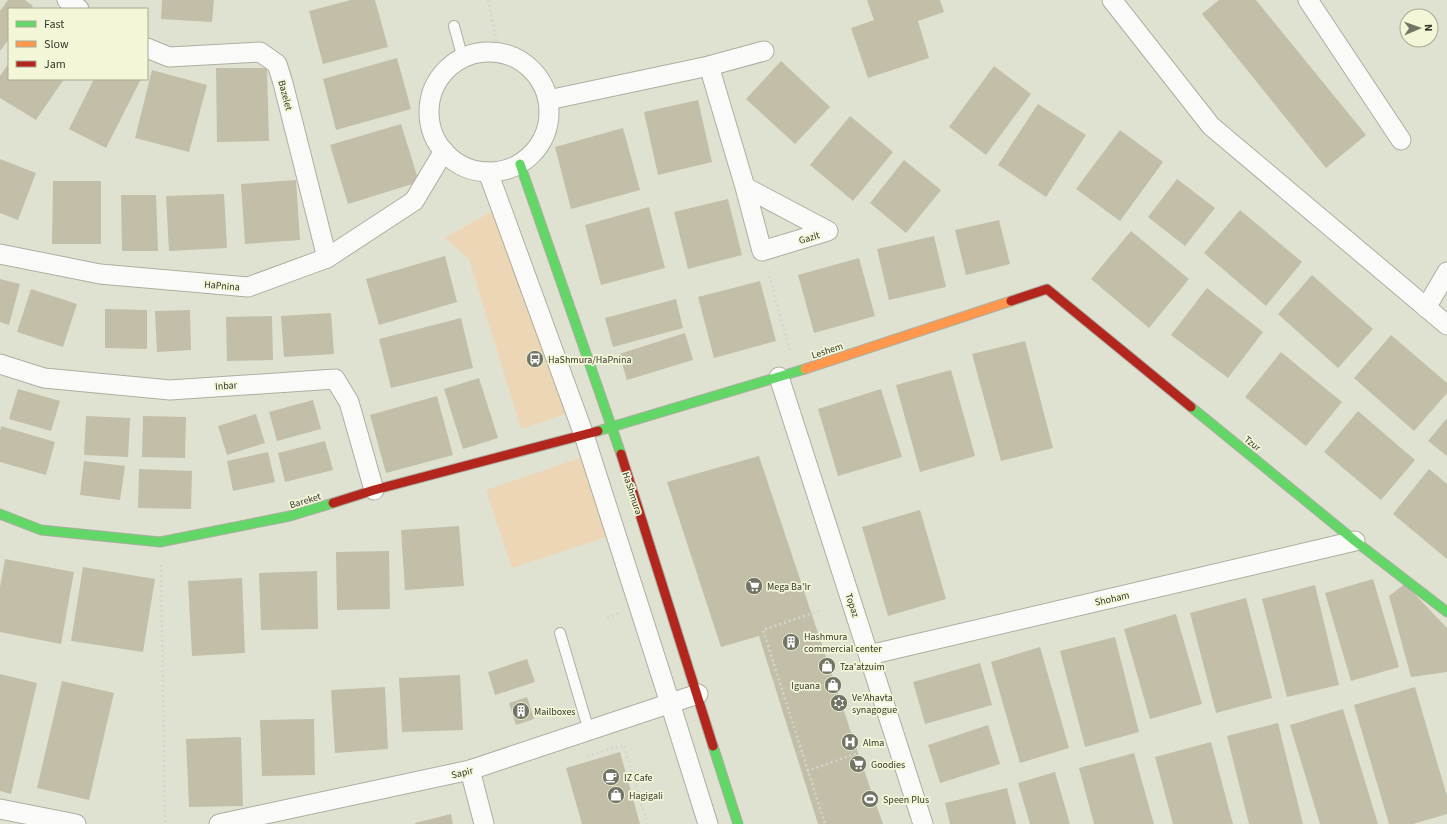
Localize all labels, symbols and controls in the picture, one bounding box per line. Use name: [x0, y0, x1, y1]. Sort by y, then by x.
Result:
legend: [8, 8, 148, 80]
north arrow: [1399, 8, 1439, 48]
text: Fast: [44, 16, 64, 33]
text: N: [1421, 24, 1436, 32]
text: Slow: [44, 36, 69, 53]
text: Jam: [44, 56, 66, 73]
street label: Bazelet: [274, 79, 296, 113]
street label: Gazit: [797, 228, 822, 248]
street label: HaPnina: [204, 277, 240, 295]
street label: Leshem: [810, 339, 845, 363]
bus stop icon: HaShmura/HaPnina: [525, 349, 545, 369]
place label: HaShmura/HaPnina: [548, 353, 632, 367]
street label: Inbar: [215, 378, 238, 394]
street label: Tzur: [1241, 433, 1264, 455]
street label: HaShmura: [619, 470, 646, 517]
street label: Bareket: [288, 489, 323, 512]
supermarket icon: Mega Ba'Ir: [744, 576, 764, 596]
place label: Mega Ba'Ir: [767, 580, 811, 594]
street label: Shoham: [1094, 588, 1131, 610]
street label: Topaz: [842, 591, 863, 619]
place label: Hashmura commercial center: [804, 630, 882, 656]
building icon: Hashmura commercial center: [781, 632, 801, 652]
shop icon: Tza'atzuim: [817, 656, 837, 676]
place label: Tza'atzuim: [840, 660, 885, 674]
shop icon: Iguana: [823, 675, 843, 695]
place label: Iguana: [791, 679, 820, 693]
place label: Ve'Ahavta synagogue: [852, 691, 897, 717]
synagogue icon: Ve'Ahavta synagogue: [829, 693, 849, 713]
building icon: Mailboxes: [511, 701, 531, 721]
place label: Mailboxes: [534, 705, 576, 719]
hospital icon: Alma: [840, 732, 860, 752]
place label: Alma: [863, 736, 884, 750]
supermarket icon: Goodies: [848, 754, 868, 774]
place label: Goodies: [871, 758, 905, 772]
street label: Sapir: [450, 763, 475, 782]
cafe icon: IZ Cafe: [601, 767, 621, 787]
place label: IZ Cafe: [624, 771, 653, 785]
shop icon: Hagigali: [606, 785, 626, 805]
place label: Hagigali: [629, 789, 663, 803]
sports icon: Speen Plus: [860, 789, 880, 809]
place label: Speen Plus: [883, 793, 929, 807]

